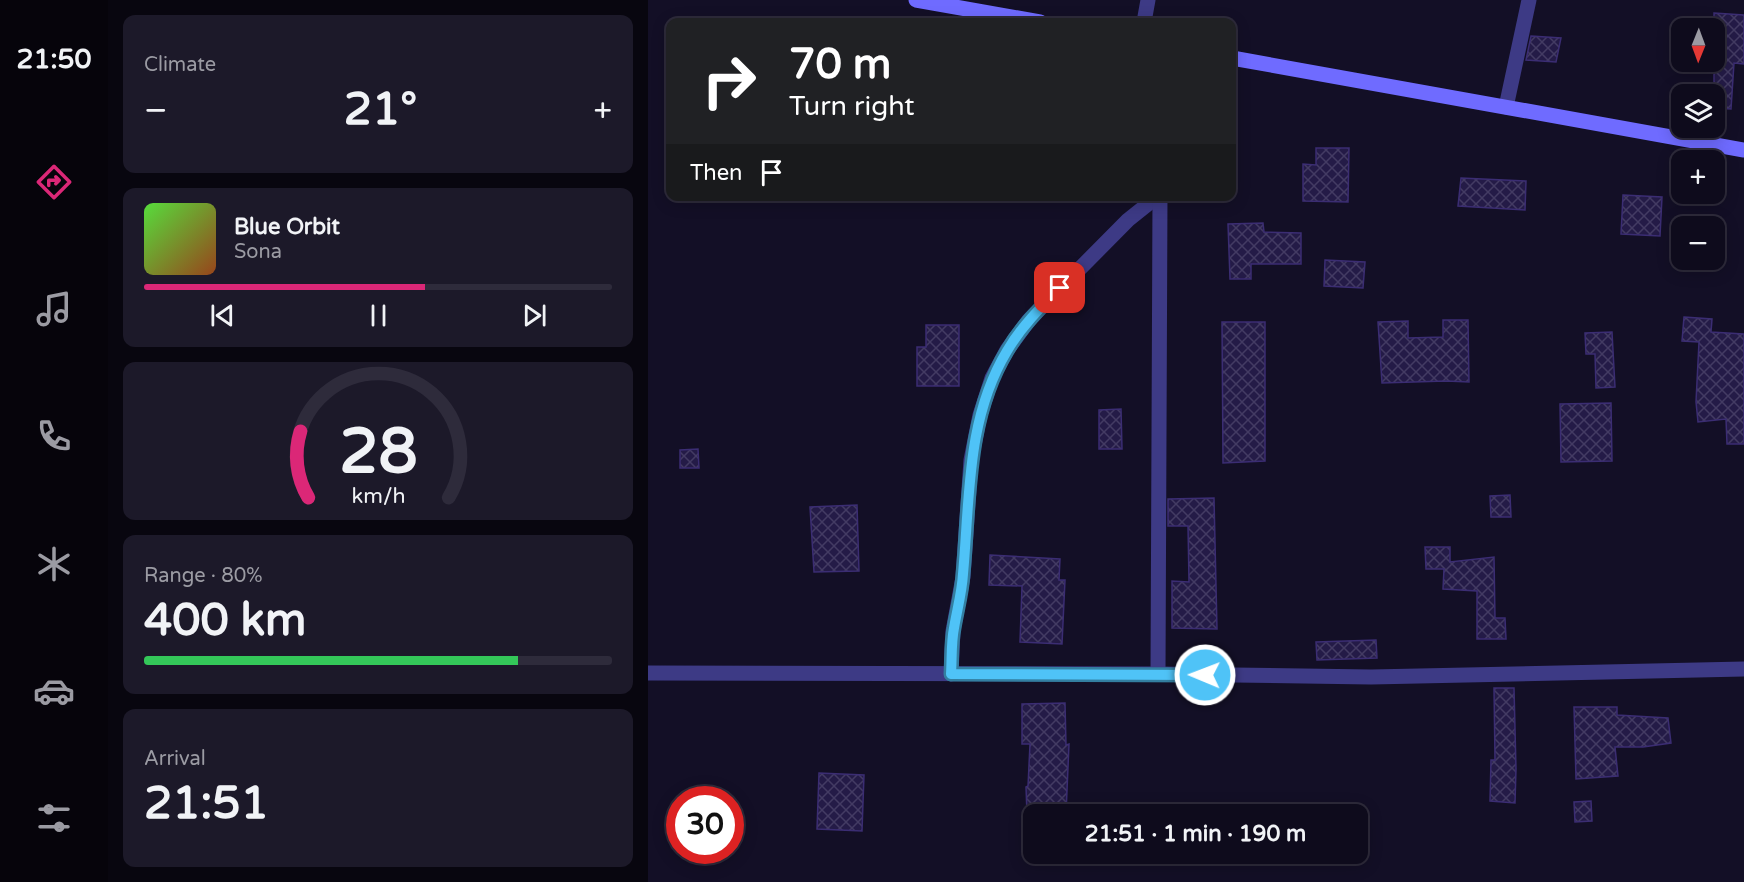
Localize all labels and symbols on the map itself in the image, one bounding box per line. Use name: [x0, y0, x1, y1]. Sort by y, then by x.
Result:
north arrow: [1671, 18, 1725, 72]
pin: [1034, 262, 1085, 313]
position arrow: [1173, 643, 1237, 707]
speed limit sign: 30: [666, 786, 744, 864]

